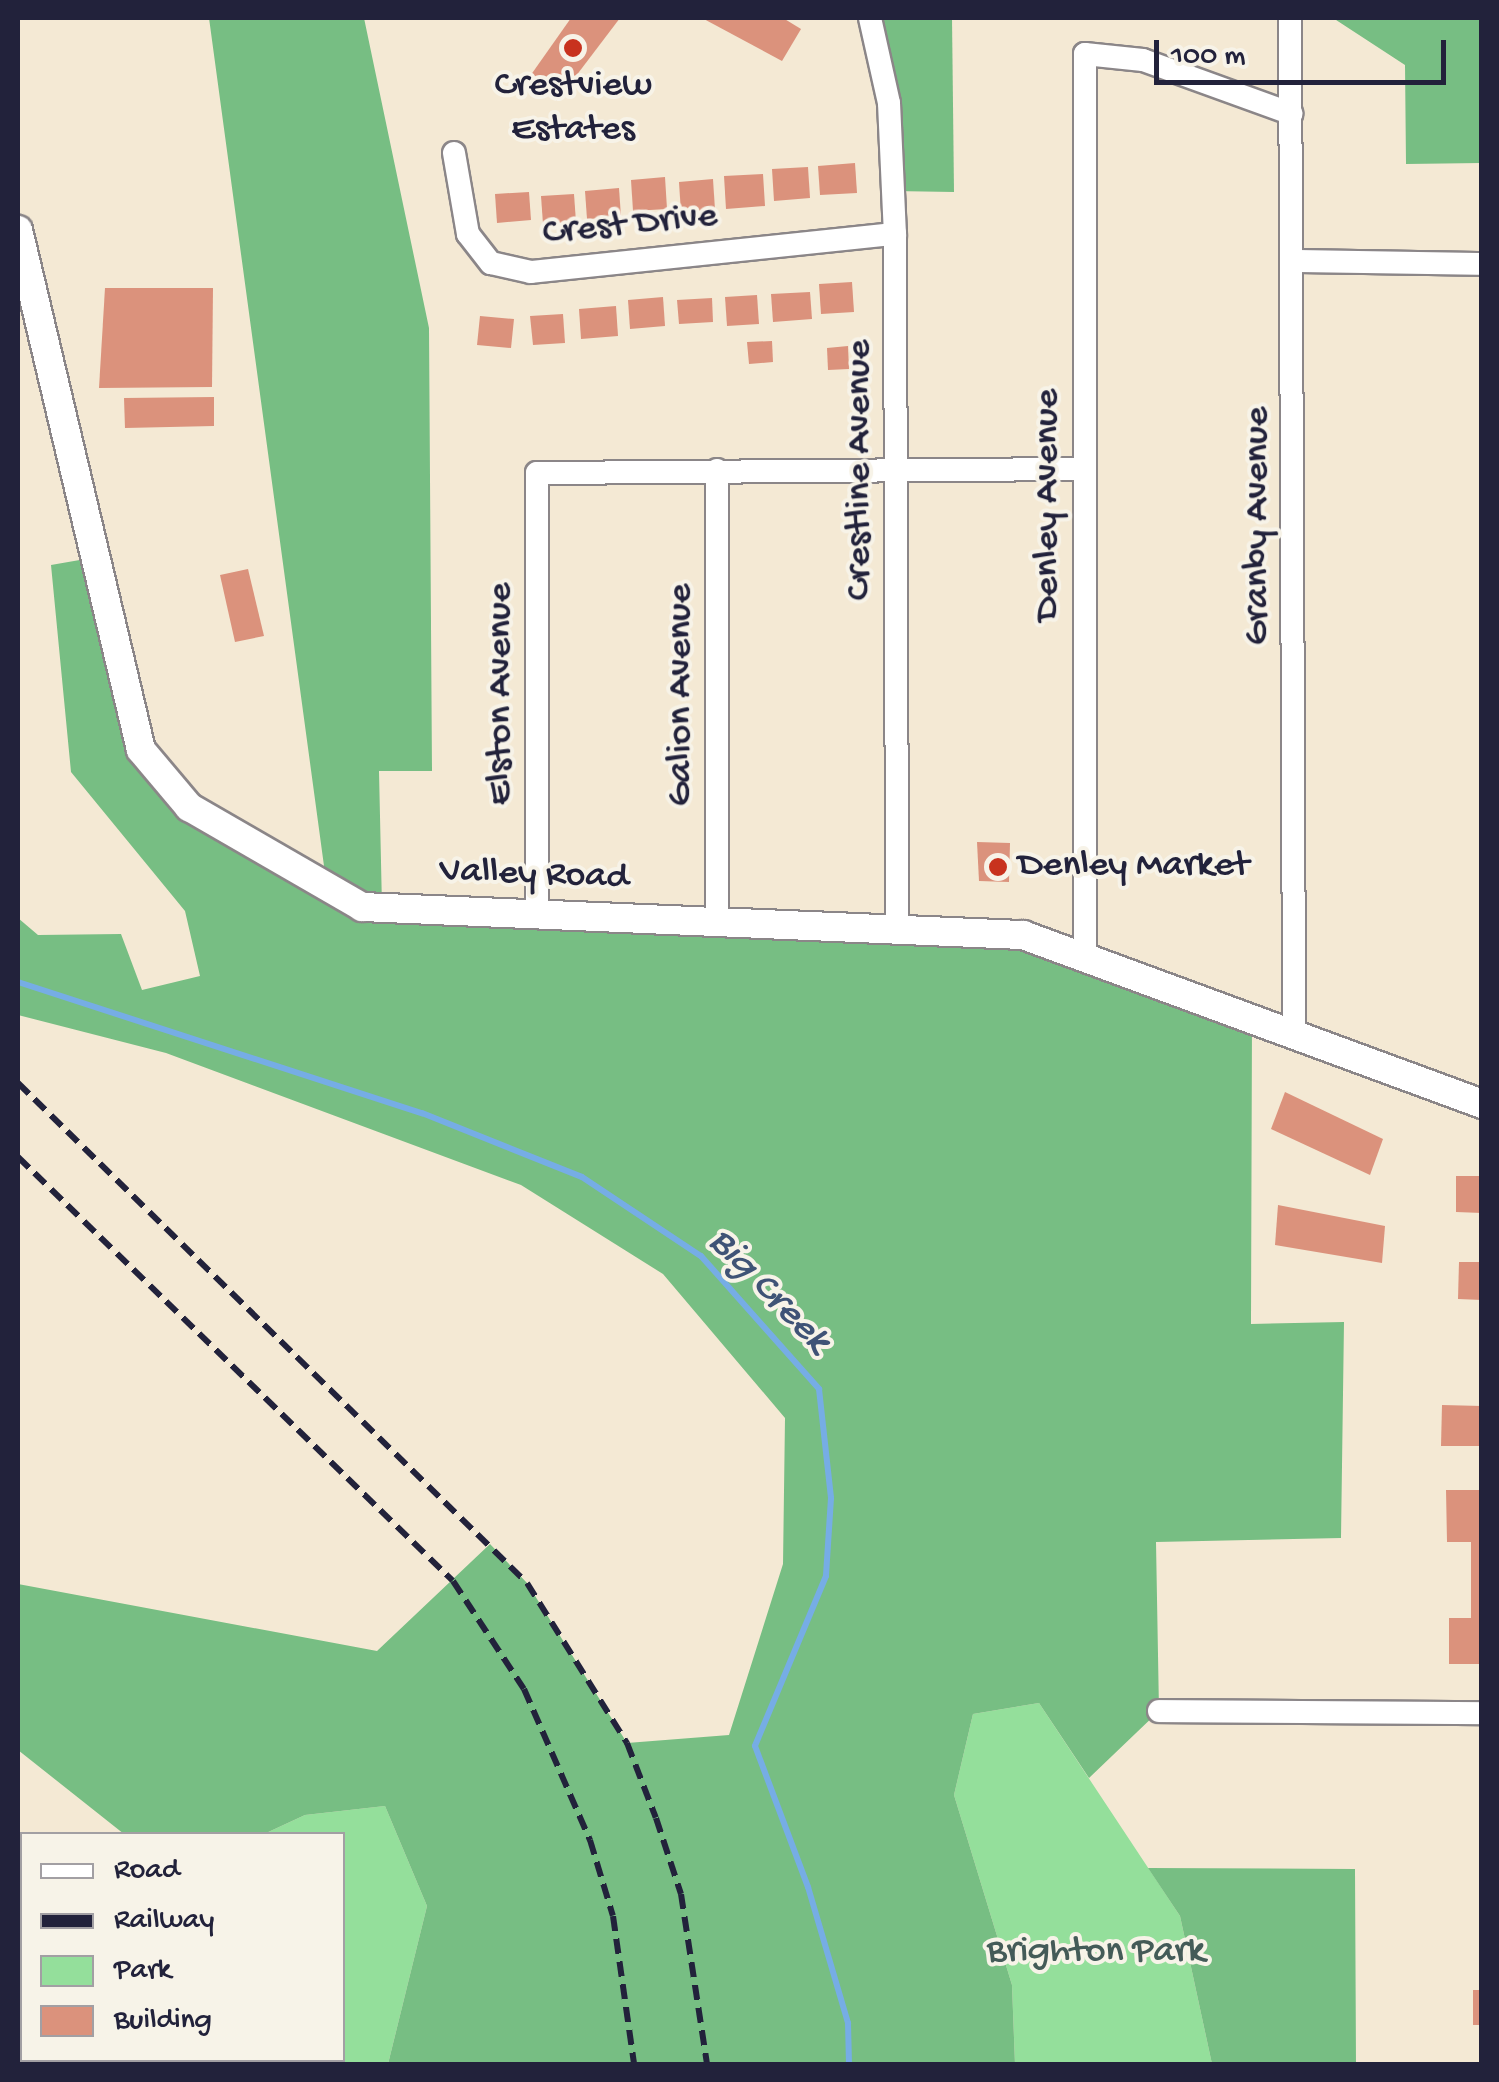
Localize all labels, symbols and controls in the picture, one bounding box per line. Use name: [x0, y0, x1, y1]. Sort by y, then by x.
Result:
scale bar: [1159, 20, 1452, 82]
marker: Crestview Estates: [562, 37, 584, 59]
text: 100 m: [1171, 40, 1246, 75]
place label: Crestview Estates: [494, 64, 652, 153]
street label: Crest Drive: [541, 194, 719, 258]
street label: Crestline Avenue: [838, 340, 884, 600]
street label: Denley Avenue: [1026, 389, 1072, 621]
street label: Granby Avenue: [1236, 407, 1282, 645]
street label: Elston Avenue: [479, 583, 525, 805]
street label: Galion Avenue: [659, 584, 705, 806]
place label: Denley Market: [1018, 844, 1249, 890]
street label: Valley Road: [439, 850, 629, 902]
marker: Denley Market: [987, 856, 1009, 878]
water label: Big Creek: [696, 1219, 840, 1365]
legend: [20, 1832, 345, 2062]
text: Road: [114, 1854, 180, 1889]
text: Railway: [114, 1904, 214, 1939]
park label: Brighton Park: [987, 1930, 1205, 1976]
text: Park: [114, 1954, 171, 1989]
text: Building: [114, 2004, 212, 2039]

